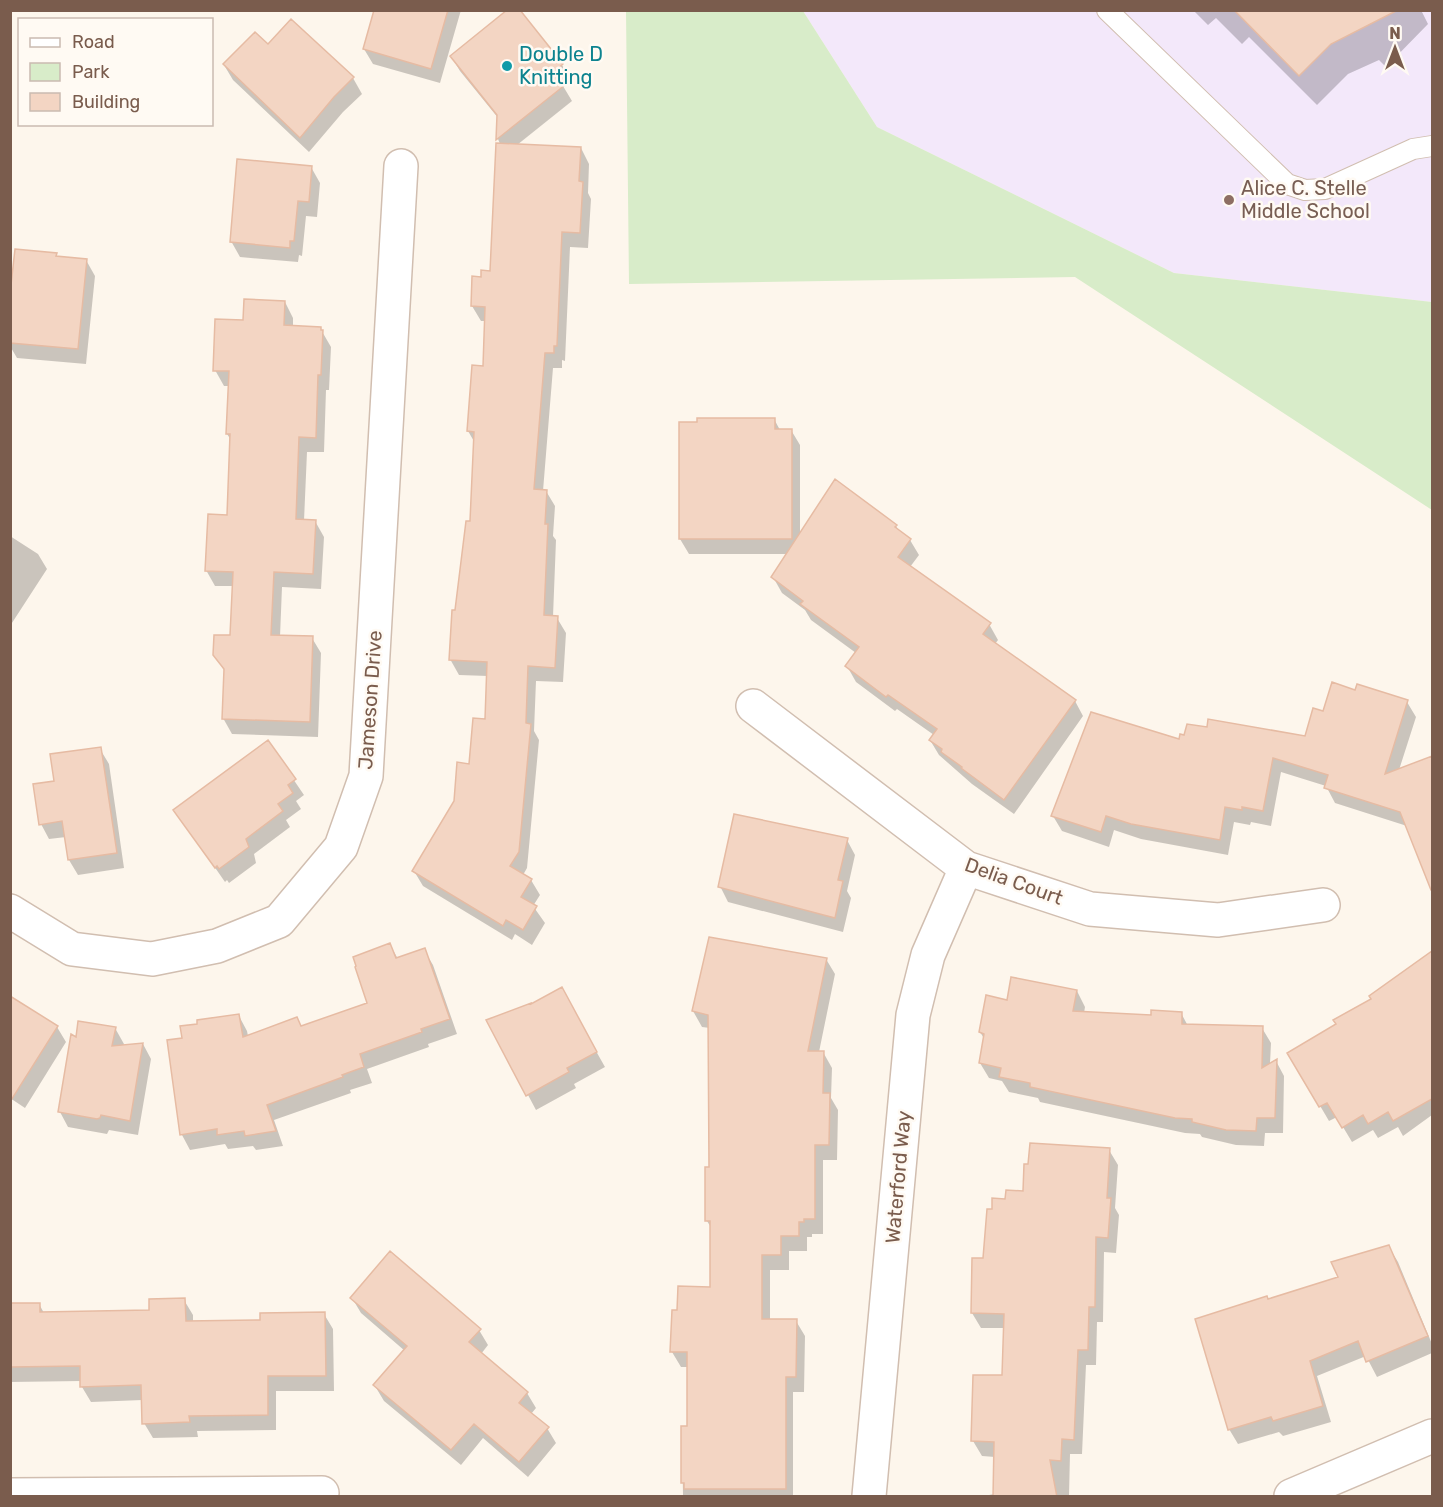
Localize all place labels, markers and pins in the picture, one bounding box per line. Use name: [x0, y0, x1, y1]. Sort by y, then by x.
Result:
place label: Double D Knitting: [519, 42, 603, 89]
marker: Double D Knitting: [500, 59, 514, 73]
place label: Alice C. Stelle Middle School: [1241, 176, 1370, 223]
marker: Alice C. Stelle Middle School: [1222, 193, 1236, 207]

